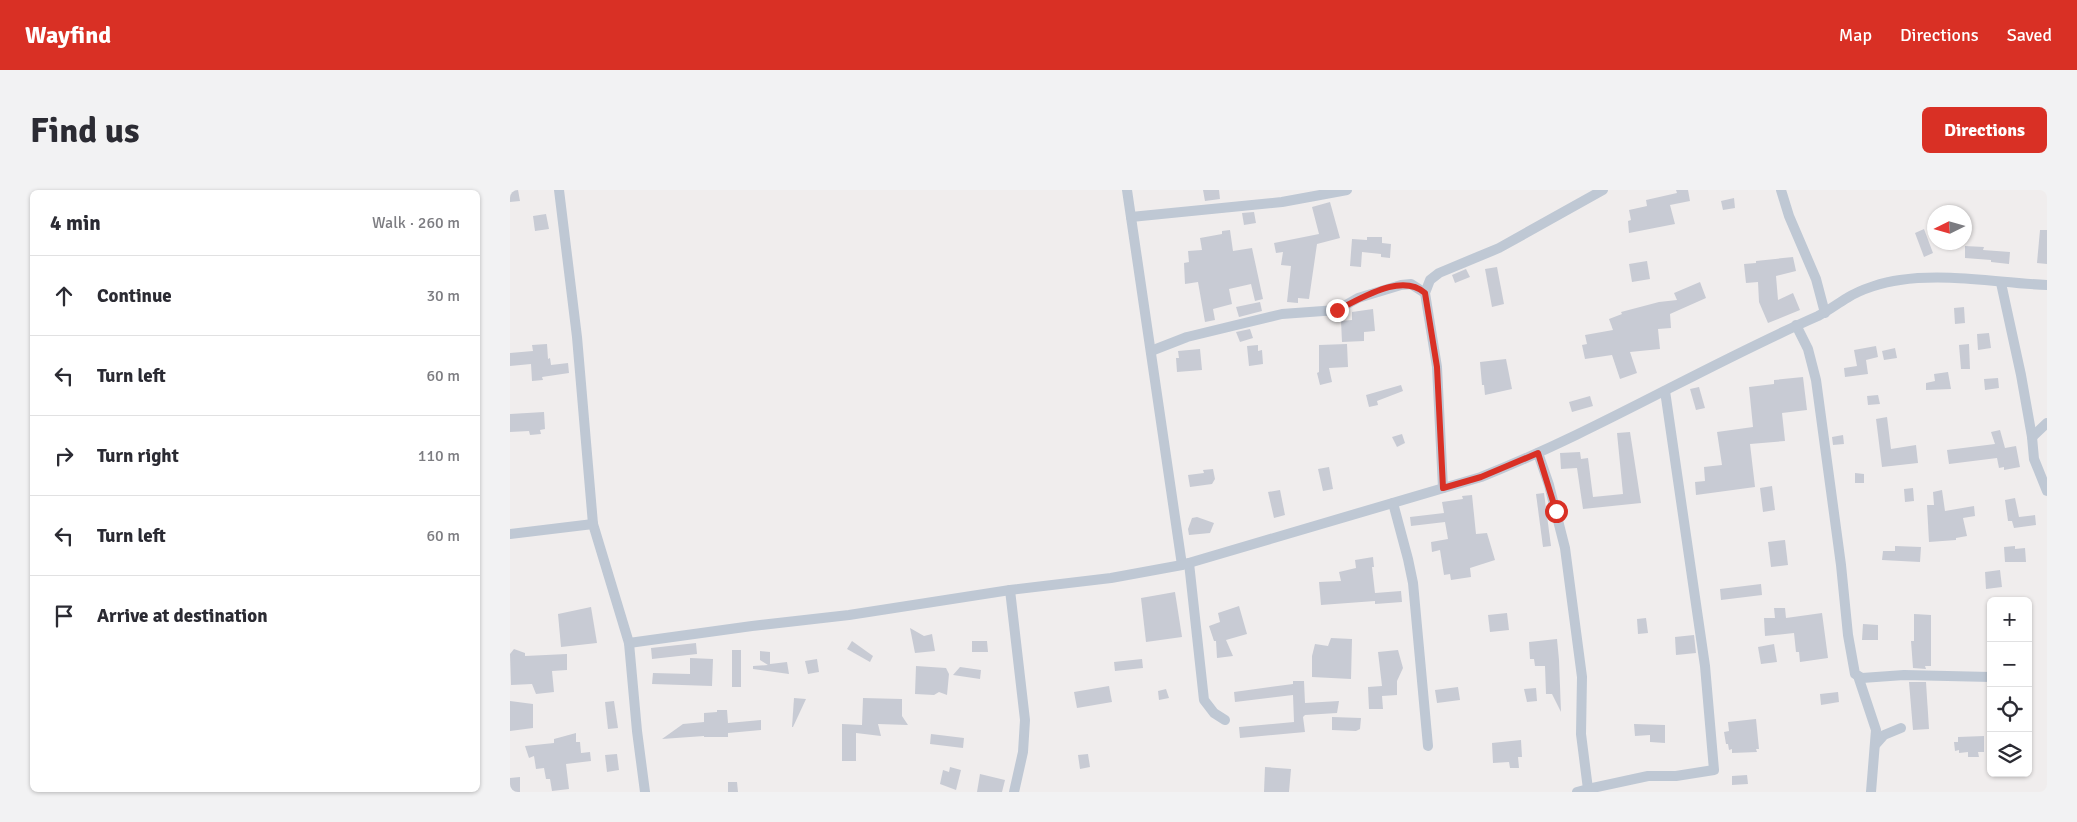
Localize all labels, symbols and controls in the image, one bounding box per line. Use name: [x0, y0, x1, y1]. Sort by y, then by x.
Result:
text: Wayfind: [25, 20, 111, 50]
text: Map: [1839, 24, 1872, 46]
text: Directions: [1900, 24, 1979, 46]
text: Saved: [2007, 24, 2052, 46]
button: Directions: [1922, 107, 2047, 153]
text: Find us: [30, 109, 140, 152]
north arrow: [1927, 205, 1972, 250]
text: 4 min: [50, 210, 101, 236]
text: Walk · 260 m: [372, 213, 460, 233]
icon: ahead: [50, 282, 78, 310]
text: Continue: [97, 284, 172, 308]
text: 30 m: [426, 286, 460, 306]
route end: [1326, 299, 1349, 322]
icon: left: [50, 362, 78, 390]
text: Turn left: [97, 364, 166, 388]
text: 60 m: [426, 366, 460, 386]
icon: right: [50, 442, 78, 470]
text: Turn right: [97, 444, 179, 468]
text: 110 m: [418, 446, 460, 466]
route start: [1545, 500, 1568, 523]
icon: left: [50, 522, 78, 550]
text: Turn left: [97, 524, 166, 548]
text: 60 m: [426, 526, 460, 546]
map controls: [1987, 597, 2032, 777]
button: +: [1987, 597, 2032, 642]
icon: arrive: [50, 602, 78, 630]
text: Arrive at destination: [97, 604, 268, 628]
button: −: [1987, 642, 2032, 687]
button: locate: [1987, 687, 2032, 732]
button: layers: [1987, 732, 2032, 777]

